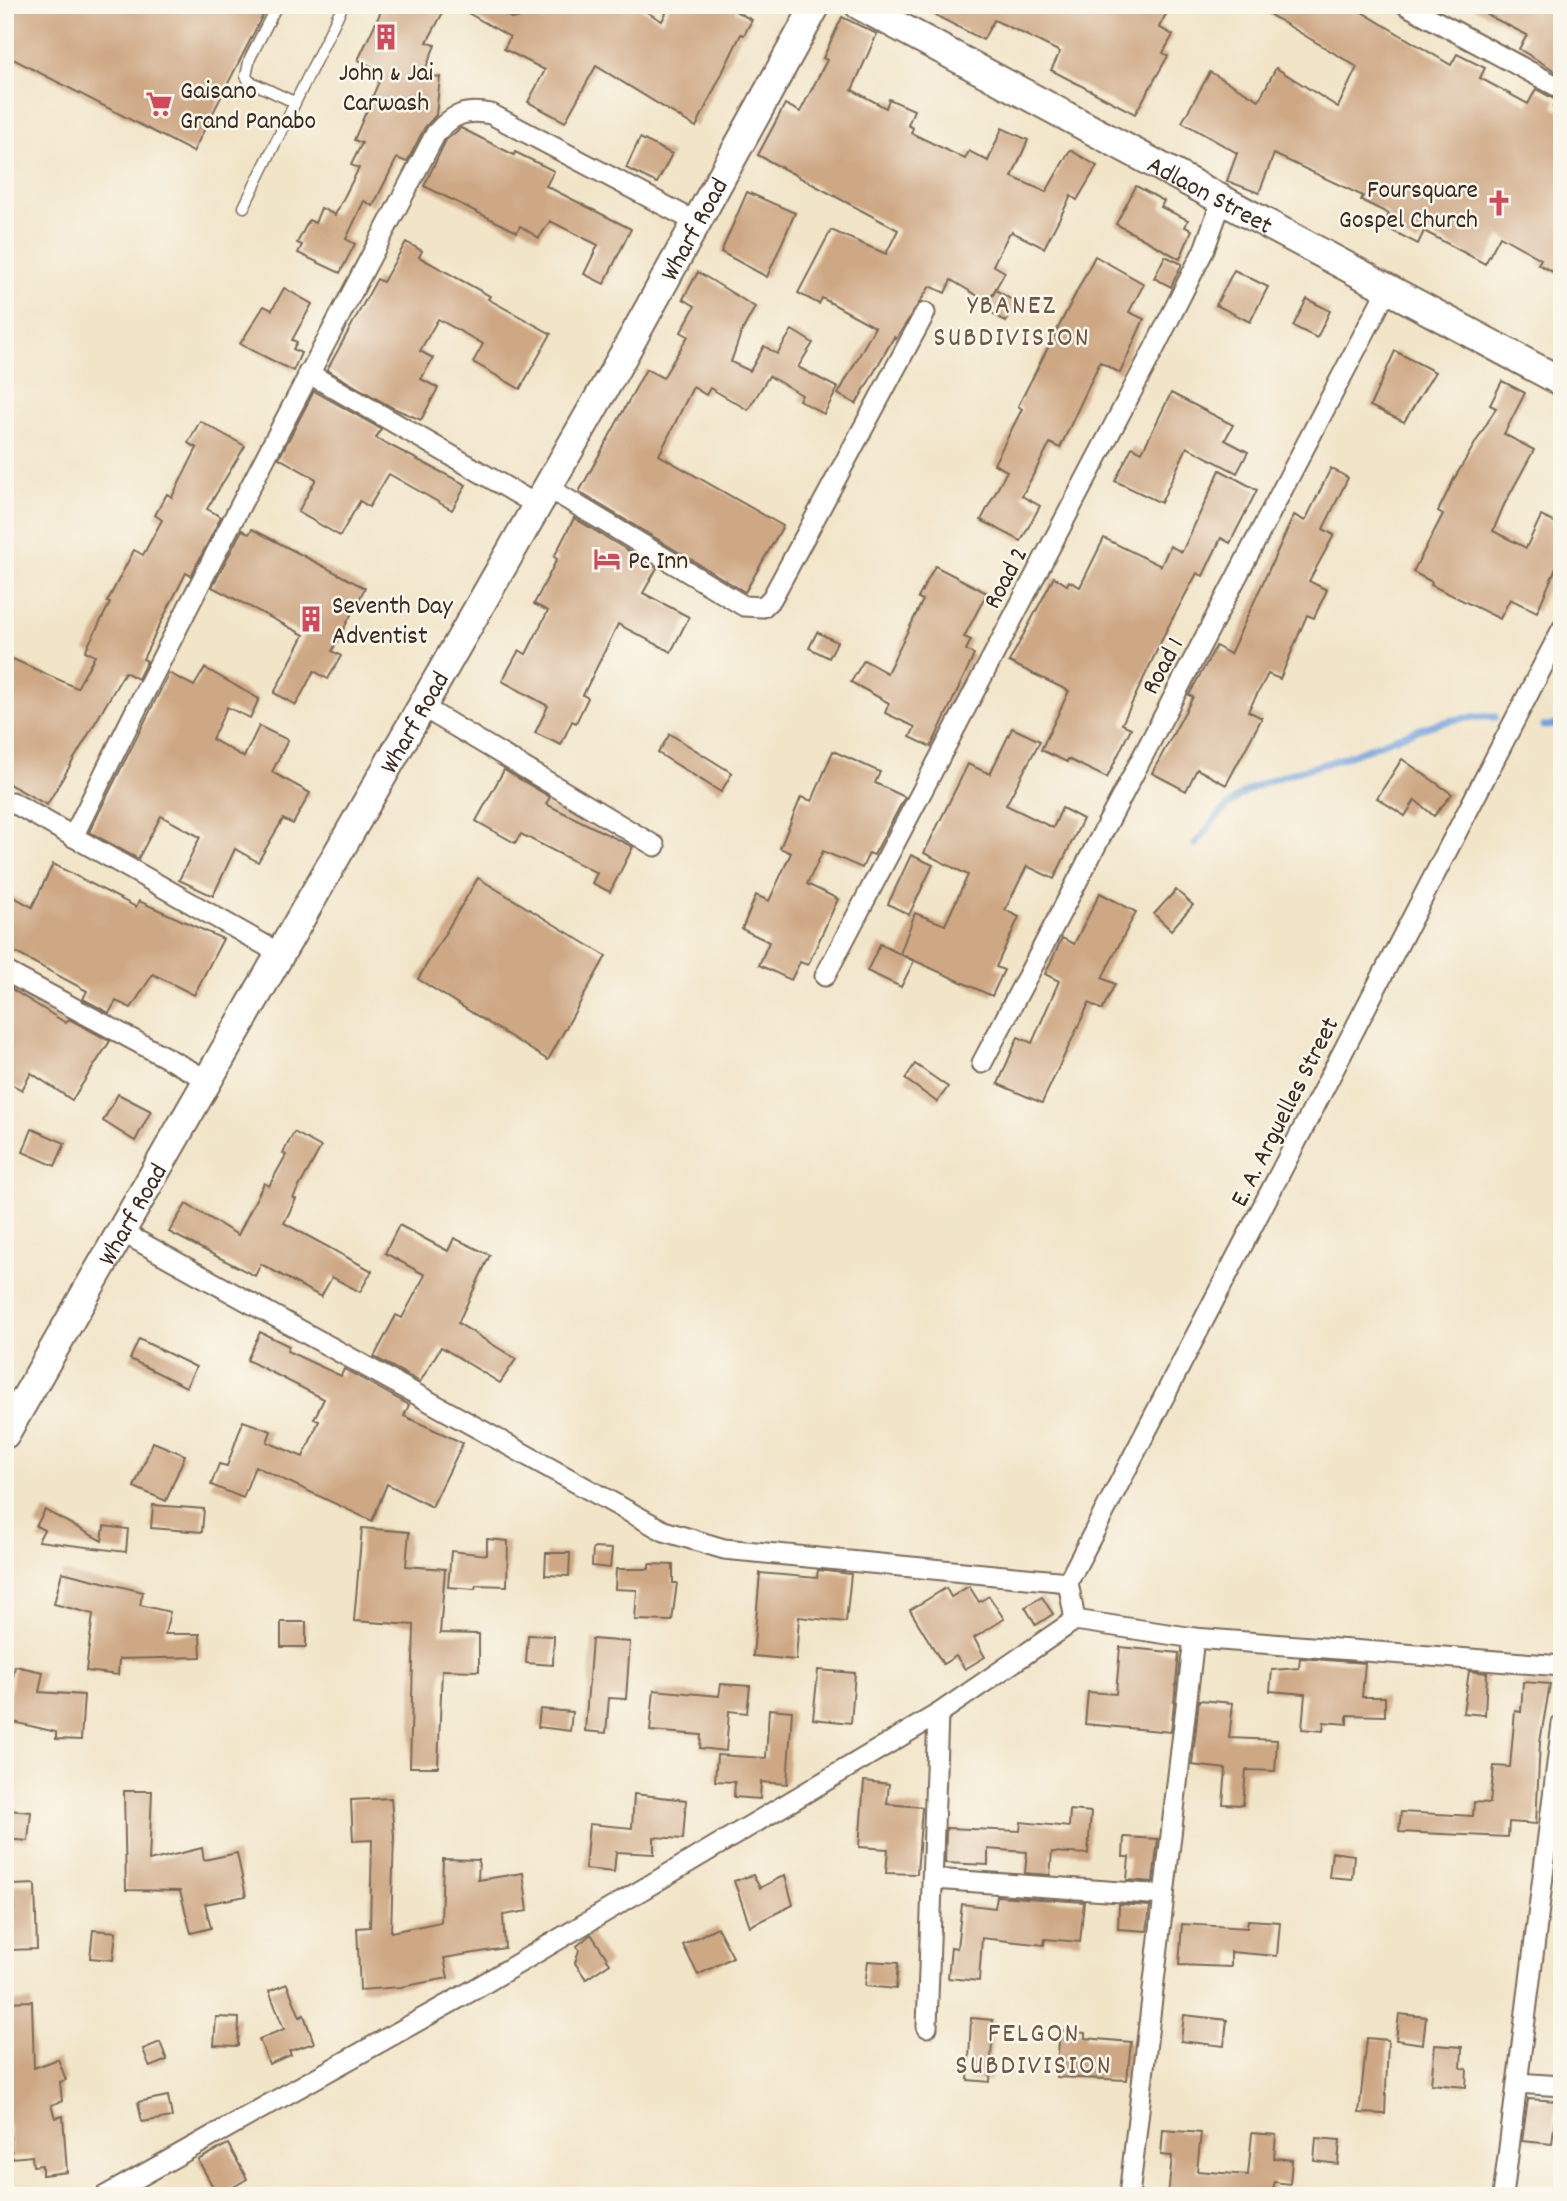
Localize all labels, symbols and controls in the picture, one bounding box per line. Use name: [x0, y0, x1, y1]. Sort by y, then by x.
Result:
building icon: John & Jai Carwash: [371, 22, 401, 52]
place label: John & Jai Carwash: [339, 56, 434, 123]
place label: Gaisano Grand Panabo: [180, 74, 316, 141]
supermarket icon: Gaisano Grand Panabo: [144, 89, 174, 119]
street label: Adlaon Street: [1140, 148, 1279, 246]
street label: Wharf Road: [653, 172, 739, 288]
place label: Foursquare Gospel Church: [1339, 173, 1478, 240]
church icon: Foursquare Gospel Church: [1484, 188, 1514, 218]
district label: YBANEZ SUBDIVISION: [933, 288, 1091, 360]
street label: Road 2: [975, 541, 1039, 616]
hotel icon: Pc Inn: [592, 544, 622, 574]
place label: Pc Inn: [628, 544, 688, 581]
place label: Seventh Day Adventist: [332, 589, 453, 656]
building icon: Seventh Day Adventist: [296, 604, 326, 634]
street label: Road 1: [1134, 631, 1195, 702]
street label: Wharf Road: [372, 665, 460, 781]
street label: E. A. Arguelles Street: [1222, 1011, 1350, 1214]
street label: Wharf Road: [90, 1157, 178, 1273]
district label: FELGON SUBDIVISION: [955, 2016, 1113, 2088]

